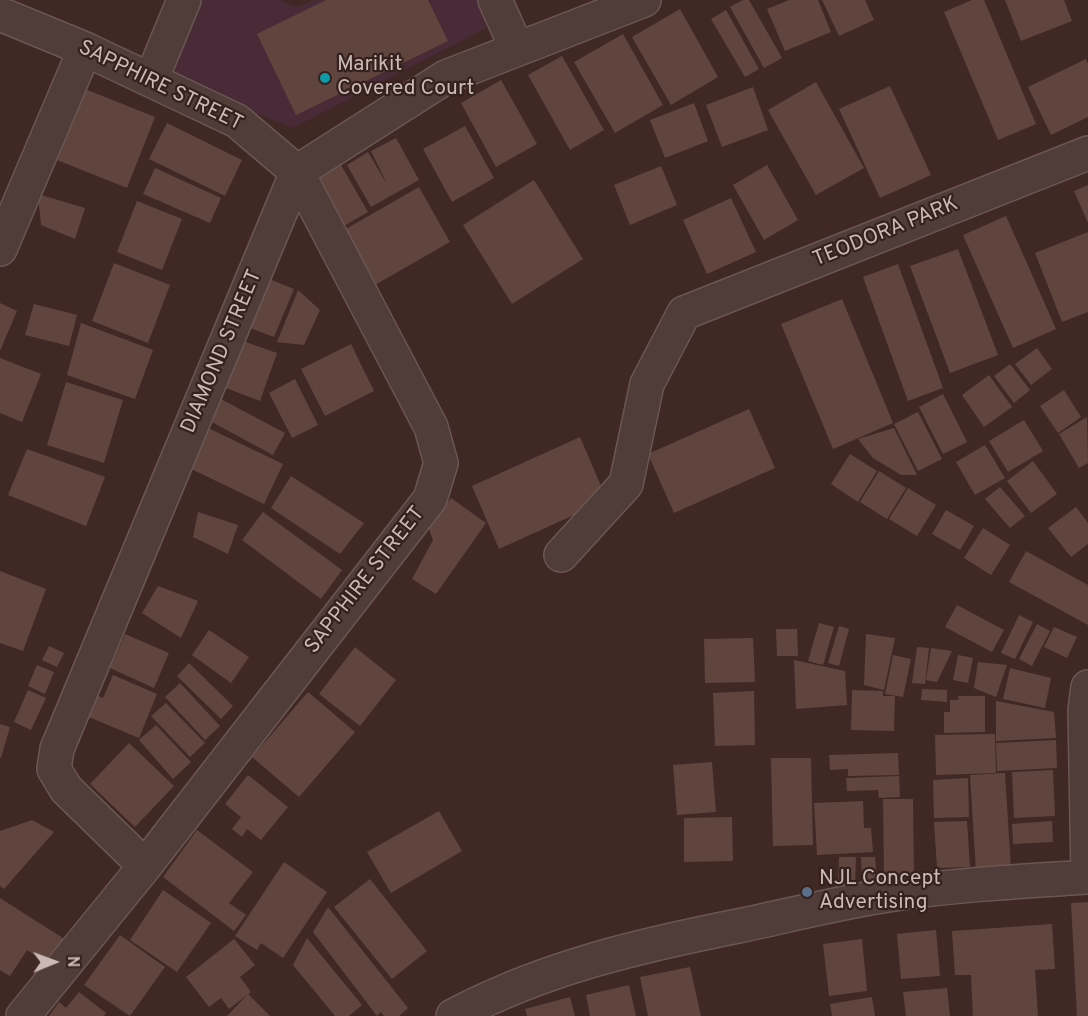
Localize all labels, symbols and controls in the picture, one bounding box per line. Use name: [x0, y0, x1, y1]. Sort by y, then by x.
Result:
street label: SAPPHIRE STREET: [74, 36, 246, 138]
place label: Marikit Covered Court: [337, 53, 474, 103]
marker: Marikit Covered Court: [318, 71, 332, 85]
street label: TEODORA PARK: [810, 192, 962, 274]
street label: DIAMOND STREET: [177, 266, 269, 438]
street label: SAPPHIRE STREET: [301, 502, 431, 660]
place label: NJL Concept Advertising: [819, 867, 941, 917]
marker: NJL Concept Advertising: [800, 885, 814, 899]
north arrow: [24, 932, 84, 992]
text: N: [62, 956, 82, 968]

